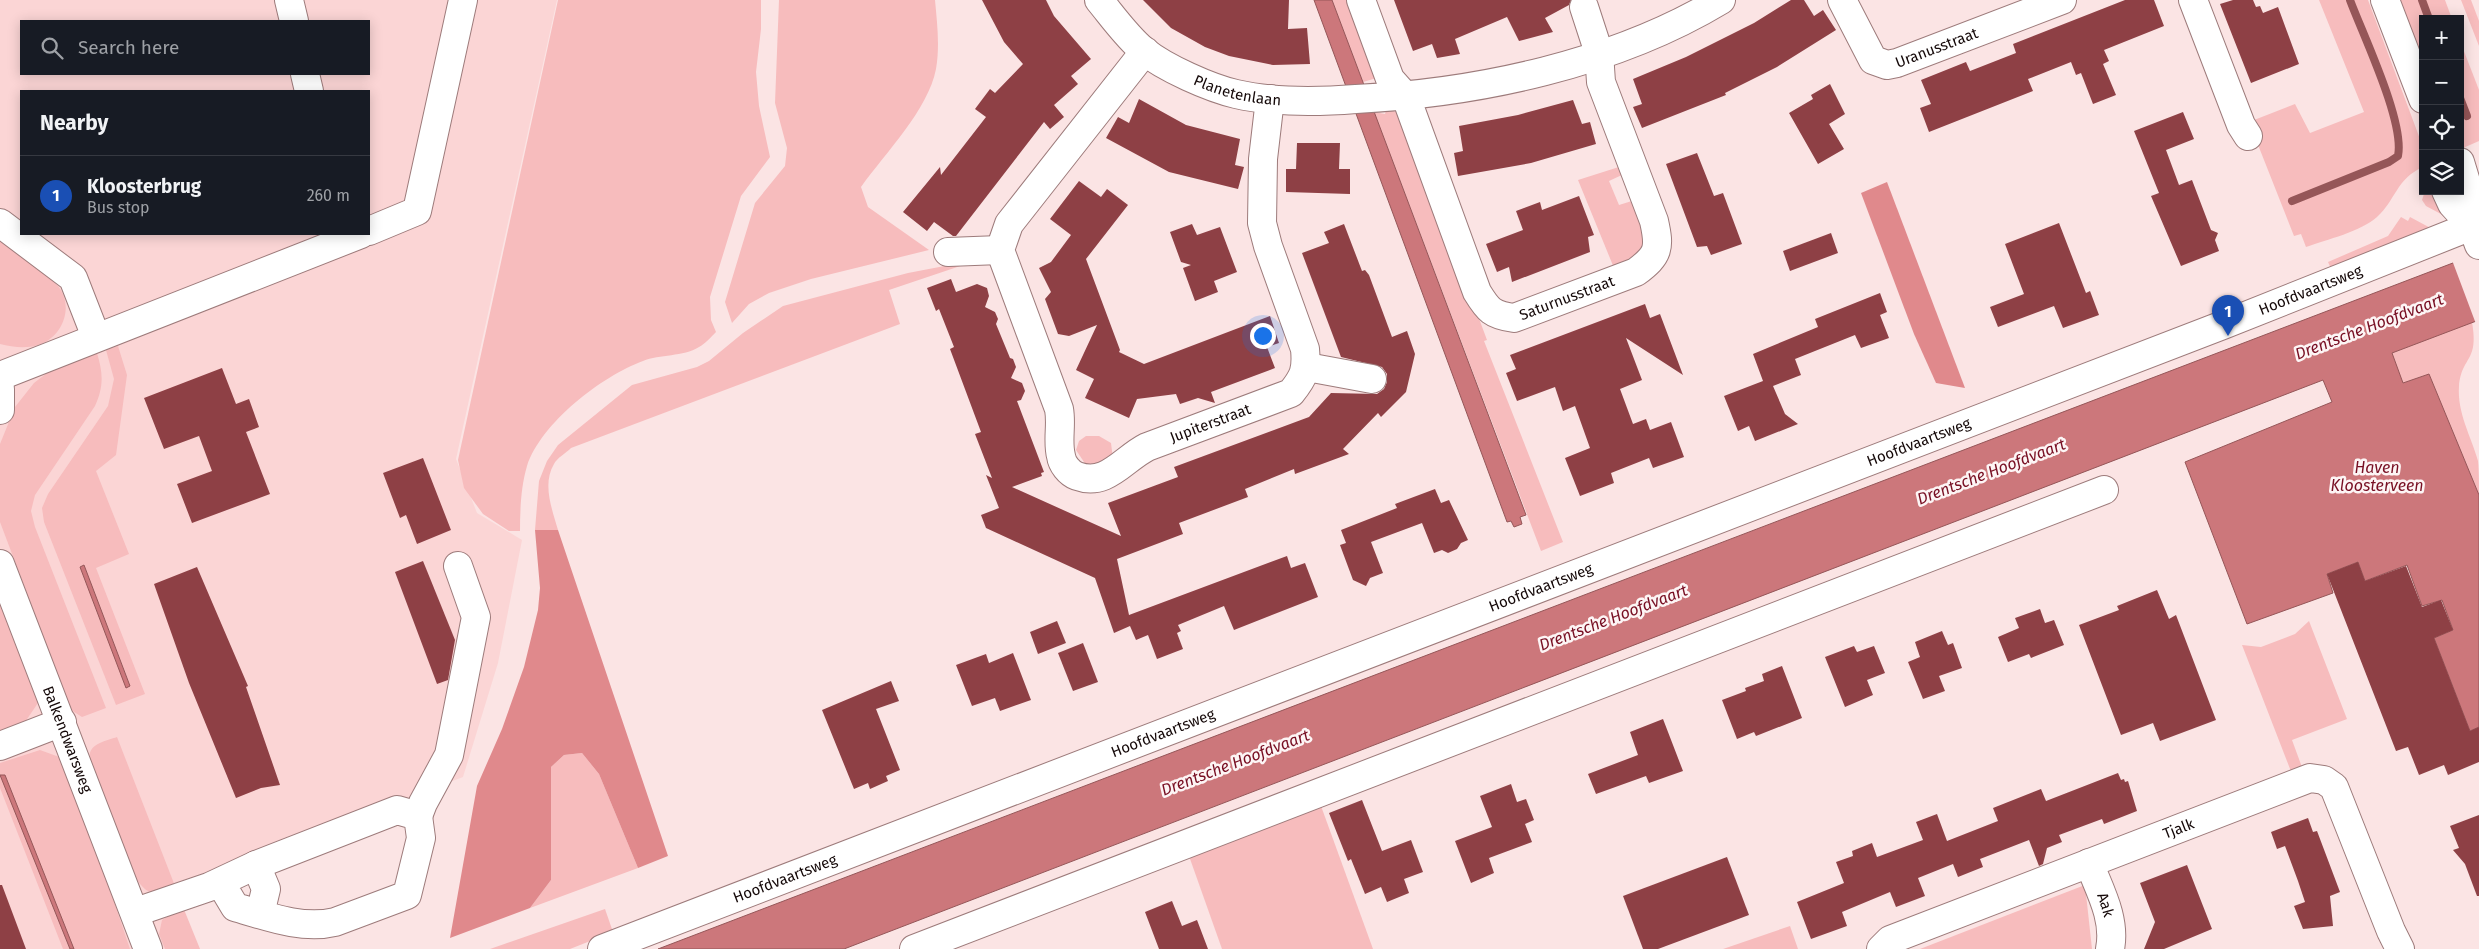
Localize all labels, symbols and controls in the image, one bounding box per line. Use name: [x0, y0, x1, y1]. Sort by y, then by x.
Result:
map controls: [2419, 15, 2464, 195]
button: +: [2419, 15, 2464, 60]
search box: [20, 20, 370, 75]
street label: Uranusstraat: [1893, 24, 1981, 72]
icon: search: [38, 34, 66, 62]
text: Search here: [78, 36, 179, 59]
button: −: [2419, 60, 2464, 105]
street label: Planetenlaan: [1191, 71, 1282, 109]
button: locate: [2419, 105, 2464, 150]
text: Nearby: [40, 110, 108, 136]
button: layers: [2419, 150, 2464, 195]
text: Kloosterbrug: [87, 175, 201, 198]
text: 1: [52, 186, 60, 205]
text: 260 m: [307, 186, 350, 205]
text: Bus stop: [87, 198, 150, 217]
street label: Hoofdvaartsweg: [2256, 261, 2365, 319]
street label: Saturnusstraat: [1517, 272, 1617, 324]
water label: Drentsche Hoofdvaart: [2292, 289, 2446, 364]
pin: 1: [2212, 295, 2244, 336]
your location: [1250, 323, 1276, 349]
street label: Jupiterstraat: [1167, 400, 1254, 447]
street label: Hoofdvaartsweg: [1864, 414, 1973, 470]
water label: Drentsche Hoofdvaart: [1914, 434, 2068, 509]
water label: Haven Kloosterveen: [2331, 458, 2423, 495]
street label: Hoofdvaartsweg: [1486, 559, 1596, 616]
water label: Drentsche Hoofdvaart: [1536, 580, 1690, 655]
street label: Balkendwarsweg: [39, 683, 96, 796]
street label: Hoofdvaartsweg: [1108, 705, 1218, 761]
water label: Drentsche Hoofdvaart: [1158, 725, 1312, 800]
street label: Tjalk: [2161, 815, 2197, 843]
street label: Hoofdvaartsweg: [730, 850, 840, 907]
street label: Aak: [2093, 890, 2118, 919]

